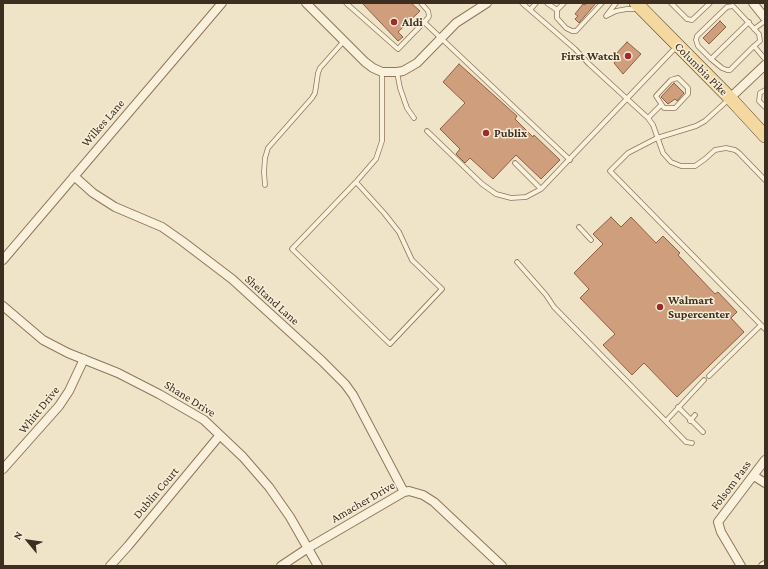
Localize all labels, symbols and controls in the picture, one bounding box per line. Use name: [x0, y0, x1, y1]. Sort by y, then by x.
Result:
place label: Aldi: [402, 15, 423, 29]
marker: Aldi: [389, 17, 399, 27]
street label: Columbia Pike: [671, 39, 731, 99]
place label: First Watch: [561, 49, 620, 63]
marker: First Watch: [623, 51, 633, 61]
street label: Wilkes Lane: [78, 96, 128, 150]
place label: Publix: [494, 126, 527, 140]
marker: Publix: [481, 128, 491, 138]
street label: Sheltand Lane: [242, 272, 302, 328]
place label: Walmart Supercenter: [668, 293, 730, 321]
marker: Walmart Supercenter: [655, 302, 665, 312]
street label: Shane Drive: [162, 378, 218, 420]
street label: Whitt Drive: [15, 383, 63, 437]
street label: Folsom Pass: [708, 457, 754, 513]
street label: Dublin Court: [130, 464, 182, 522]
street label: Amacher Drive: [329, 478, 397, 526]
north arrow: [8, 521, 48, 561]
text: N: [10, 529, 25, 541]

